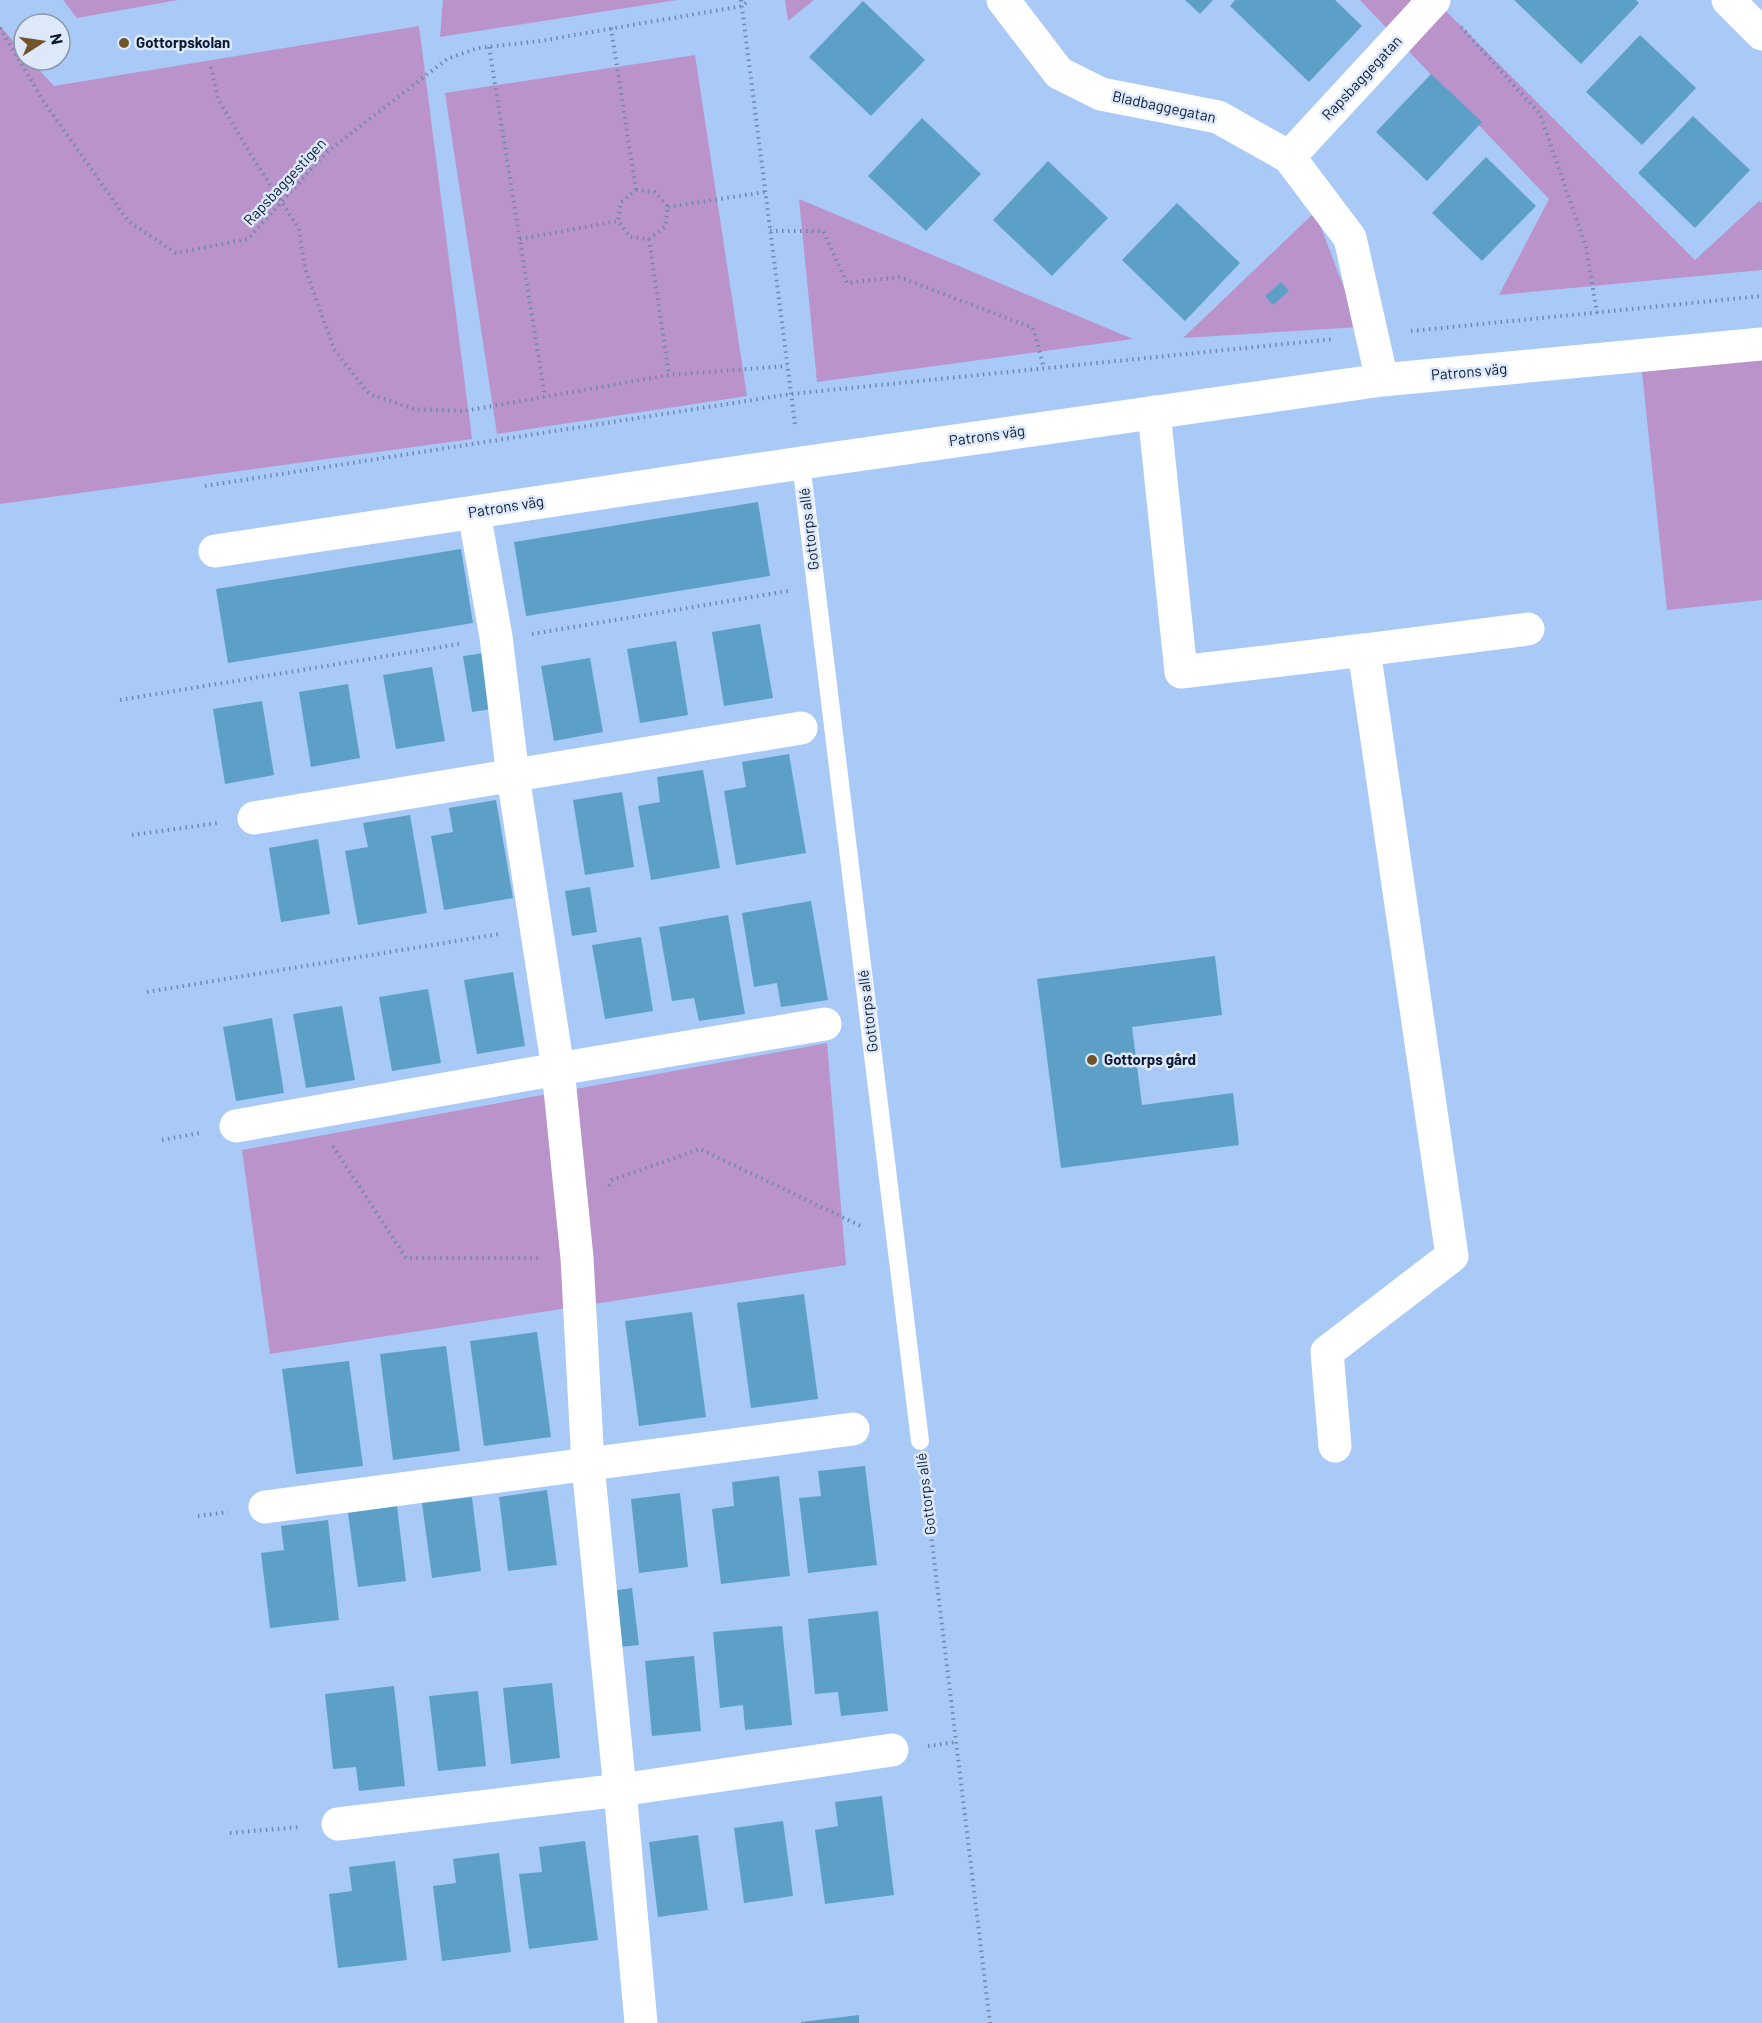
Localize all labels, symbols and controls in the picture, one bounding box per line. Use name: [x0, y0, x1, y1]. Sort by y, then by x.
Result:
north arrow: [12, 12, 72, 72]
street label: Rapsbaggegatan: [1317, 31, 1405, 123]
text: N: [47, 32, 68, 46]
place label: Gottorpskolan: [136, 33, 230, 51]
marker: Gottorpskolan: [117, 36, 131, 50]
street label: Bladbaggegatan: [1111, 86, 1218, 126]
street label: Rapsbaggestigen: [239, 134, 329, 229]
street label: Patrons väg: [1430, 359, 1508, 383]
street label: Patrons väg: [948, 421, 1026, 449]
street label: Gottorps allé: [794, 487, 822, 571]
street label: Patrons väg: [467, 491, 545, 521]
street label: Gottorps allé: [853, 969, 881, 1053]
place label: Gottorps gård: [1104, 1050, 1196, 1068]
marker: Gottorps gård: [1085, 1053, 1099, 1067]
street label: Gottorps allé: [911, 1452, 939, 1536]

